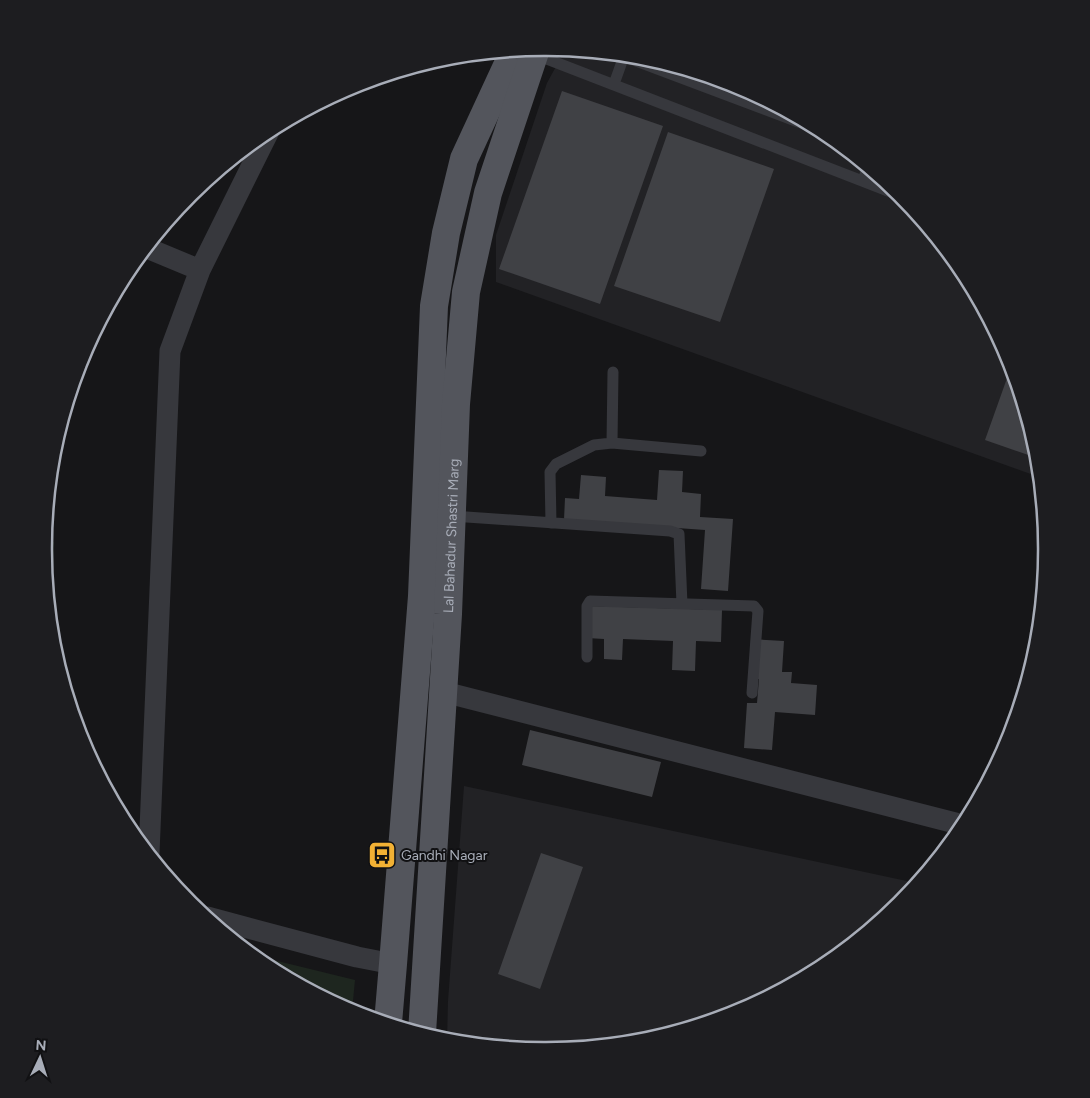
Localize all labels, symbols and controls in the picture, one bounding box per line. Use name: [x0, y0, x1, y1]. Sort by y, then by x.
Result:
street label: Lal Bahadur Shastri Marg: [440, 458, 463, 613]
bus stop icon: Gandhi Nagar: [367, 840, 397, 870]
place label: Gandhi Nagar: [401, 847, 488, 864]
north arrow: [15, 1033, 65, 1083]
text: N: [35, 1037, 47, 1054]

